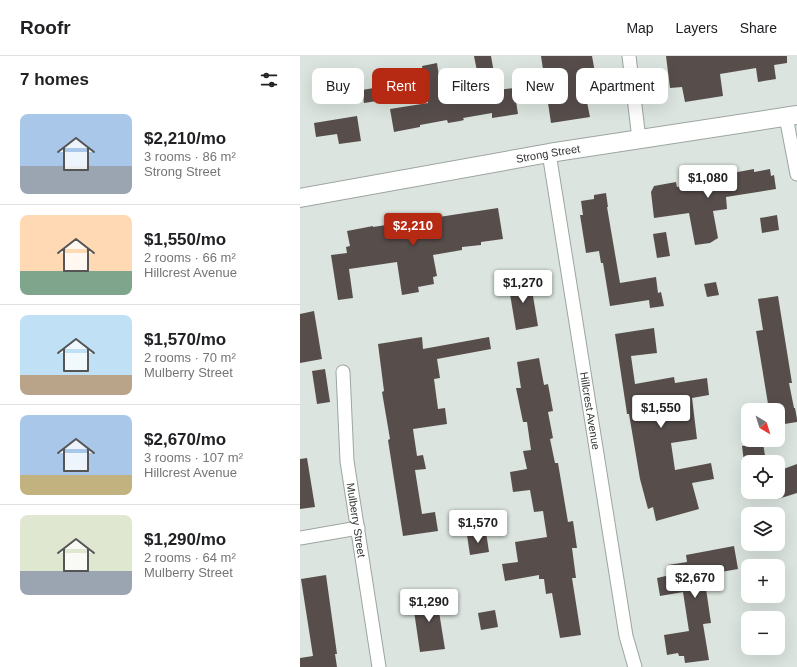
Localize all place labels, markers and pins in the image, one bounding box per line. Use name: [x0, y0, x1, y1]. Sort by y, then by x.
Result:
pin: $1,080: [675, 165, 741, 199]
pin: $2,210: [380, 213, 446, 247]
pin: $1,270: [490, 270, 556, 304]
pin: $1,550: [628, 395, 694, 429]
pin: $1,570: [445, 510, 511, 544]
pin: $2,670: [662, 565, 728, 599]
pin: $1,290: [396, 589, 462, 623]

